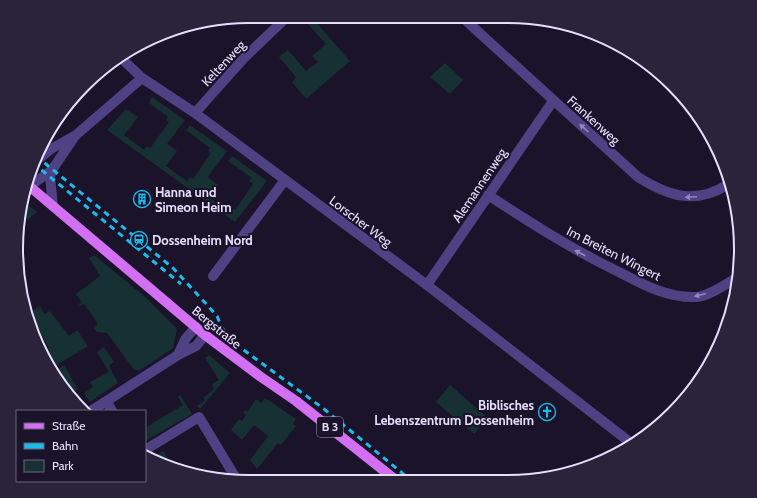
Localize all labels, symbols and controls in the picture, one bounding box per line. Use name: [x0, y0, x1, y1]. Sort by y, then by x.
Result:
street label: Keltenweg: [198, 36, 249, 89]
street label: Frankenweg: [564, 92, 624, 148]
one-way arrow: [579, 124, 589, 133]
street label: Alemannenweg: [448, 144, 510, 225]
place label: Hanna und Simeon Heim: [155, 184, 232, 215]
building icon: Hanna und Simeon Heim: [132, 189, 152, 209]
street label: Lorscher Weg: [326, 192, 396, 250]
one-way arrow: [685, 193, 697, 200]
street label: Im Breiten Wingert: [564, 222, 664, 284]
station icon: Dossenheim Nord: [129, 230, 149, 250]
place label: Dossenheim Nord: [152, 232, 253, 248]
one-way arrow: [574, 249, 586, 256]
one-way arrow: [693, 292, 705, 298]
street label: Bergstraße: [189, 302, 245, 352]
place label: Biblisches Lebenszentrum Dossenheim: [374, 397, 534, 428]
church icon: Biblisches Lebenszentrum Dossenheim: [537, 402, 557, 422]
legend: [16, 410, 146, 482]
road number: B 3: [317, 417, 343, 437]
text: Straße: [52, 418, 85, 433]
text: Bahn: [52, 438, 78, 453]
text: Park: [52, 458, 74, 473]

